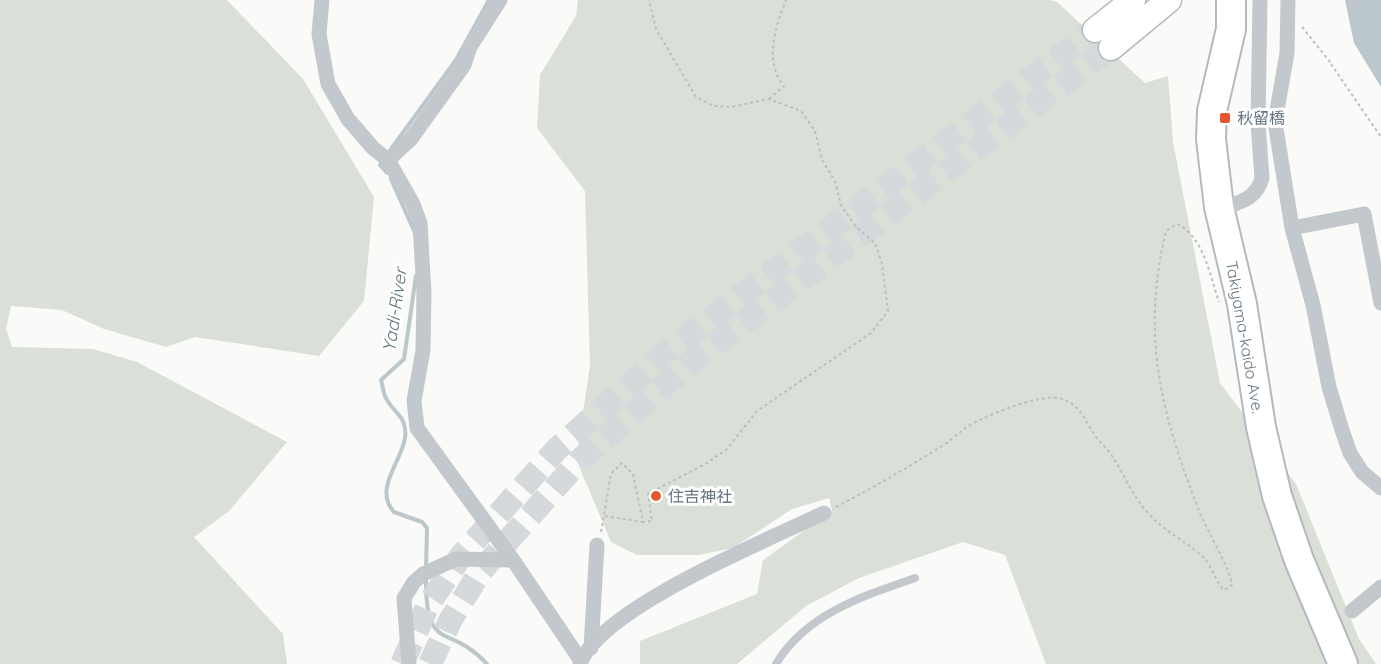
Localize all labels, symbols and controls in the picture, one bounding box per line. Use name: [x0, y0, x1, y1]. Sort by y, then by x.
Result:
place label: 秋留橋: [1237, 108, 1285, 128]
marker: 秋留橋: [1218, 111, 1232, 125]
street label: Takiyama-kaido Ave.: [1222, 259, 1268, 415]
water label: Yadi-River: [377, 264, 412, 353]
place label: 住吉神社: [668, 486, 732, 506]
marker: 住吉神社: [649, 489, 663, 503]

